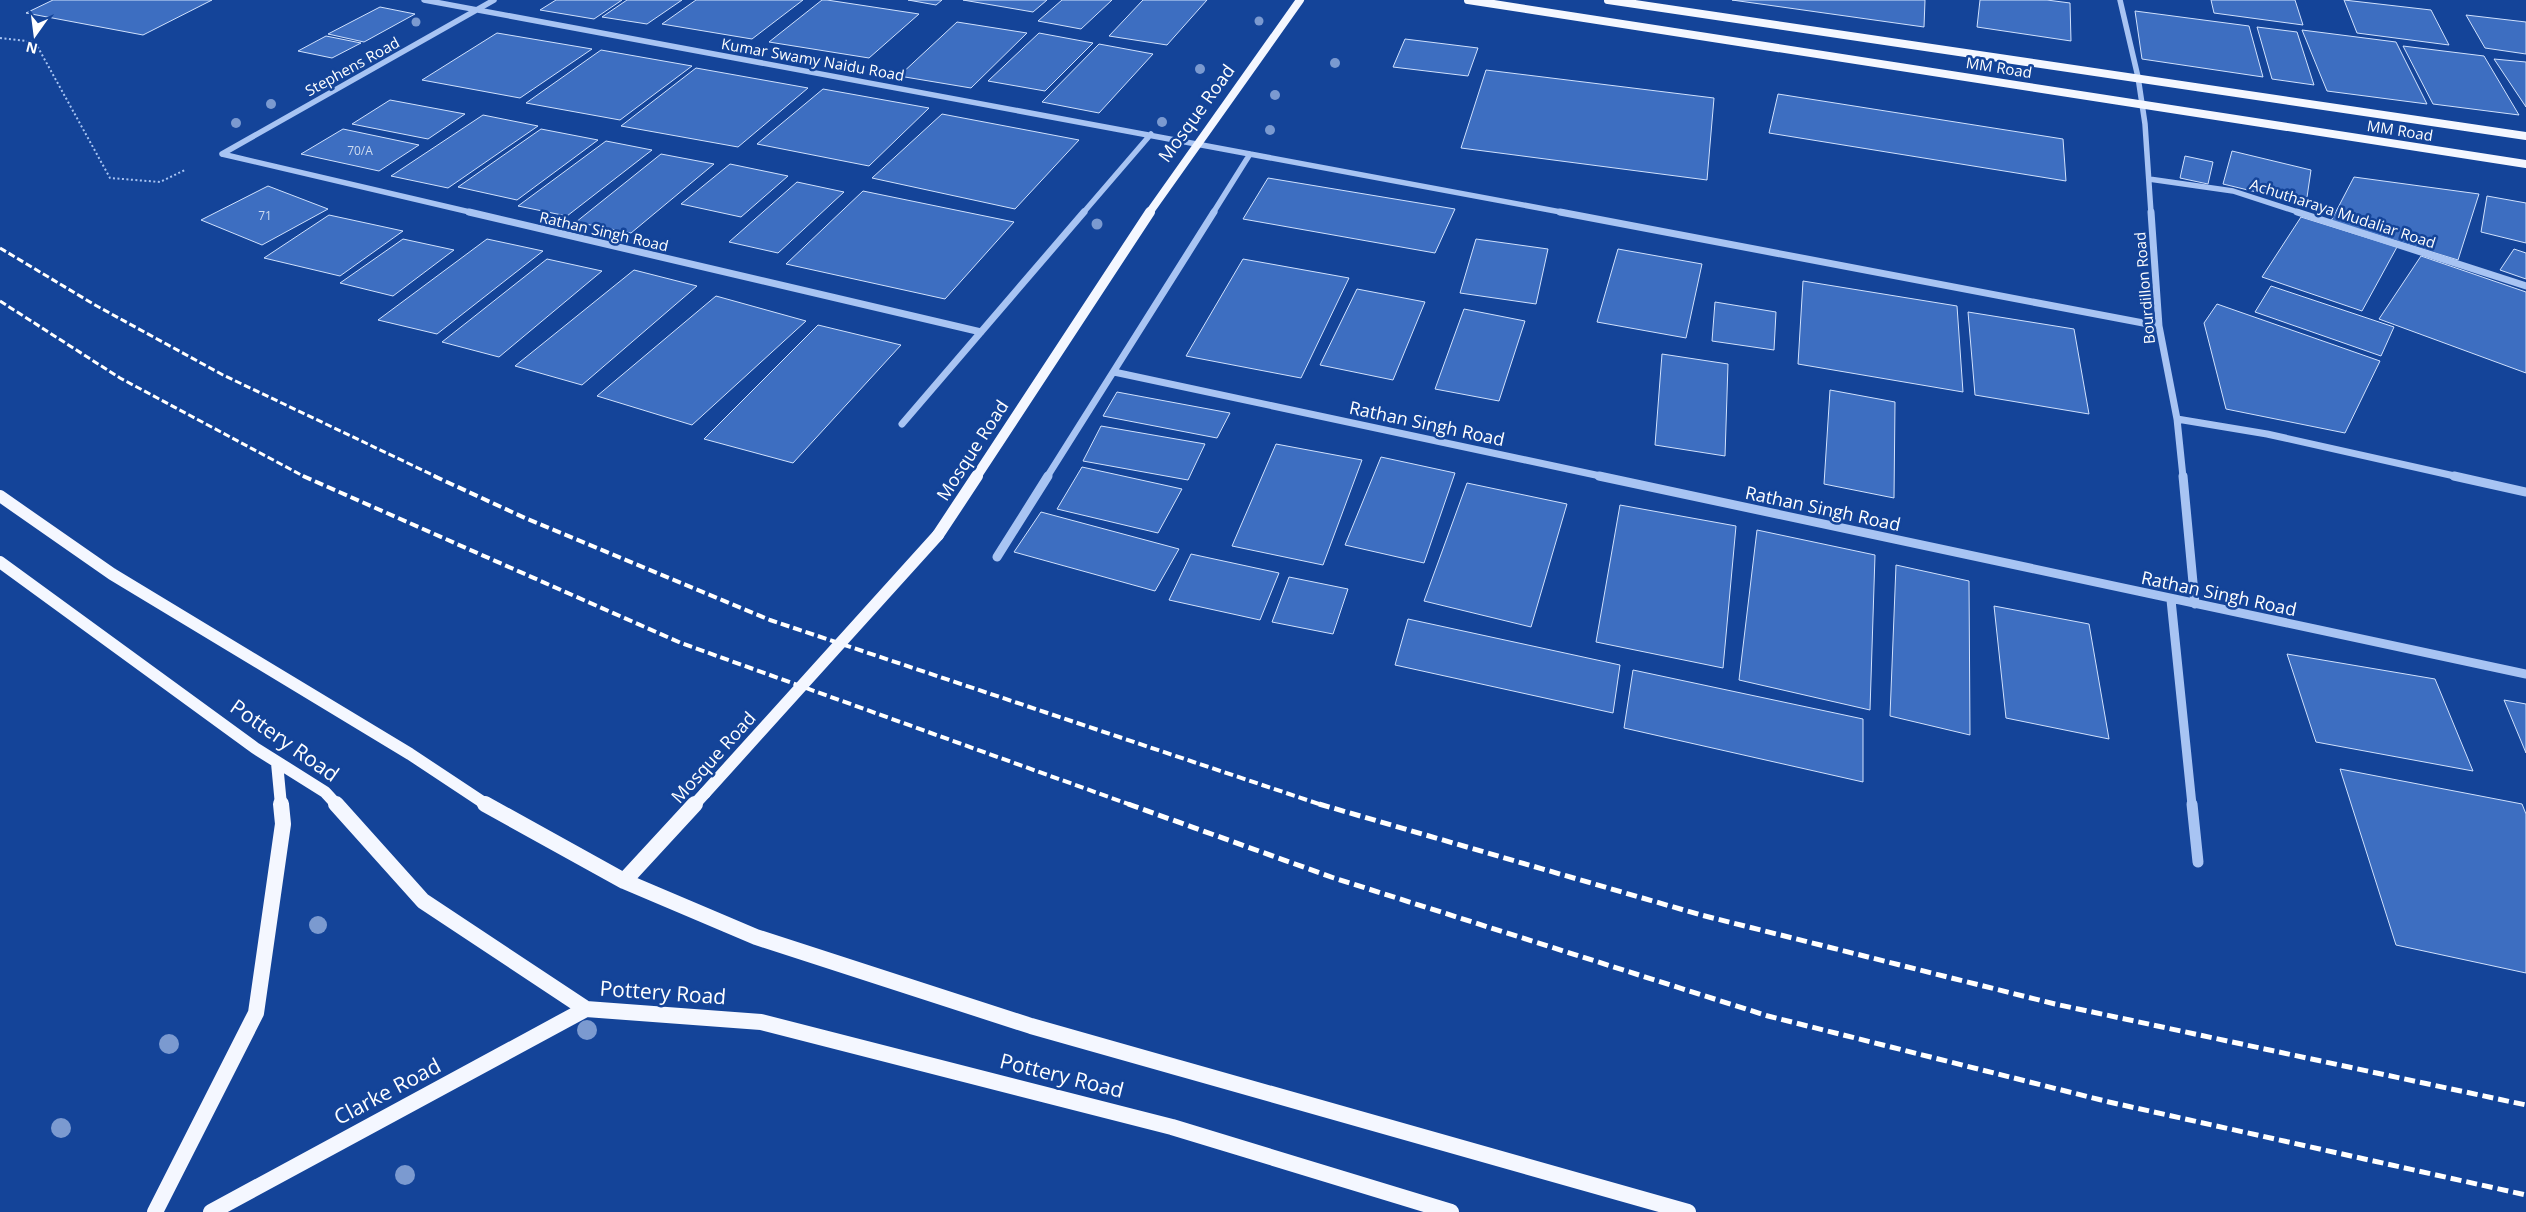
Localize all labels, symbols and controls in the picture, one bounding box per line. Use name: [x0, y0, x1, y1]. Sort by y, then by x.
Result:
north arrow: [10, 10, 60, 60]
street label: Stephens Road: [301, 32, 403, 100]
street label: Kumar Swamy Naidu Road: [720, 33, 906, 85]
text: N: [24, 38, 40, 59]
street label: MM Road: [1965, 52, 2033, 82]
street label: Mosque Road: [1152, 59, 1240, 167]
street label: MM Road: [2366, 115, 2434, 145]
house number: 70/A: [347, 142, 373, 159]
street label: Achutharaya Mudaliar Road: [2248, 174, 2438, 252]
street label: Rathan Singh Road: [538, 206, 670, 256]
house number: 71: [258, 207, 272, 224]
street label: Bourdillon Road: [2129, 231, 2159, 345]
street label: Mosque Road: [931, 395, 1013, 505]
street label: Rathan Singh Road: [1347, 395, 1507, 451]
street label: Rathan Singh Road: [1743, 480, 1903, 536]
street label: Rathan Singh Road: [2139, 565, 2299, 621]
street label: Pottery Road: [225, 692, 345, 788]
street label: Mosque Road: [665, 706, 761, 808]
street label: Pottery Road: [599, 974, 727, 1010]
street label: Pottery Road: [997, 1046, 1127, 1104]
street label: Clarke Road: [329, 1051, 445, 1131]

